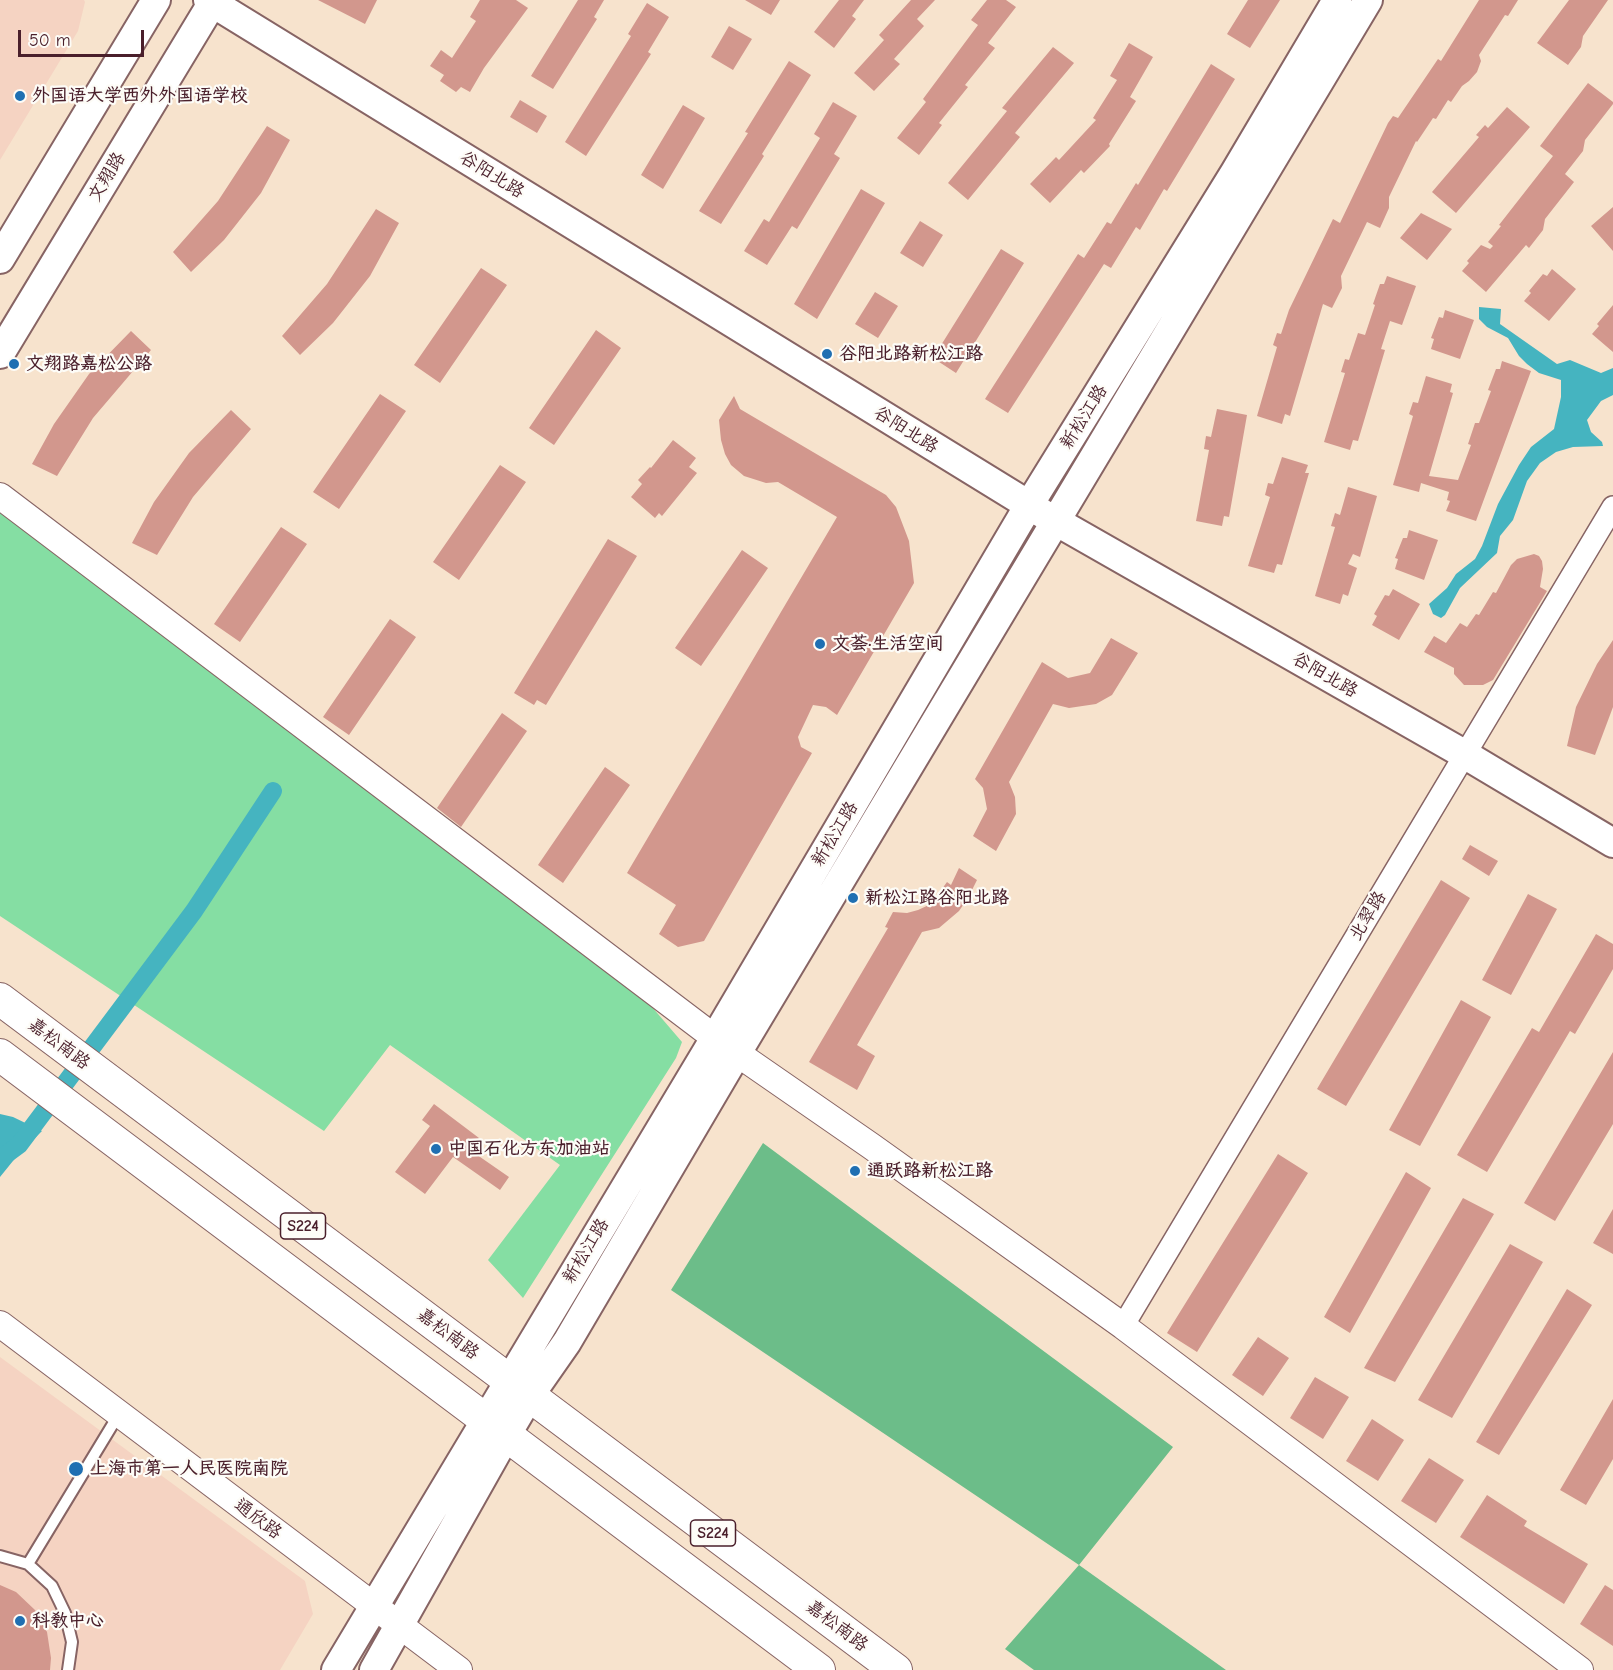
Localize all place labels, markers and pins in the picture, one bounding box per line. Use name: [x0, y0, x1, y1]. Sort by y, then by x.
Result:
place label: 外国语大学西外外国语学校: [32, 85, 248, 107]
marker: 外国语大学西外外国语学校: [13, 89, 27, 103]
place label: 谷阳北路新松江路: [839, 343, 983, 365]
marker: 谷阳北路新松江路: [820, 347, 834, 361]
place label: 文翔路嘉松公路: [26, 353, 152, 375]
marker: 文翔路嘉松公路: [7, 357, 21, 371]
place label: 文荟·生活空间: [832, 633, 944, 655]
marker: 文荟·生活空间: [813, 637, 827, 651]
place label: 新松江路谷阳北路: [865, 887, 1009, 909]
marker: 新松江路谷阳北路: [846, 891, 860, 905]
place label: 中国石化方东加油站: [448, 1138, 610, 1160]
marker: 中国石化方东加油站: [429, 1142, 443, 1156]
place label: 通跃路新松江路: [867, 1160, 993, 1182]
marker: 通跃路新松江路: [848, 1164, 862, 1178]
place label: 上海市第一人民医院南院: [90, 1458, 288, 1480]
marker: 上海市第一人民医院南院: [67, 1460, 85, 1478]
place label: 科教中心: [32, 1610, 104, 1632]
marker: 科教中心: [13, 1614, 27, 1628]

